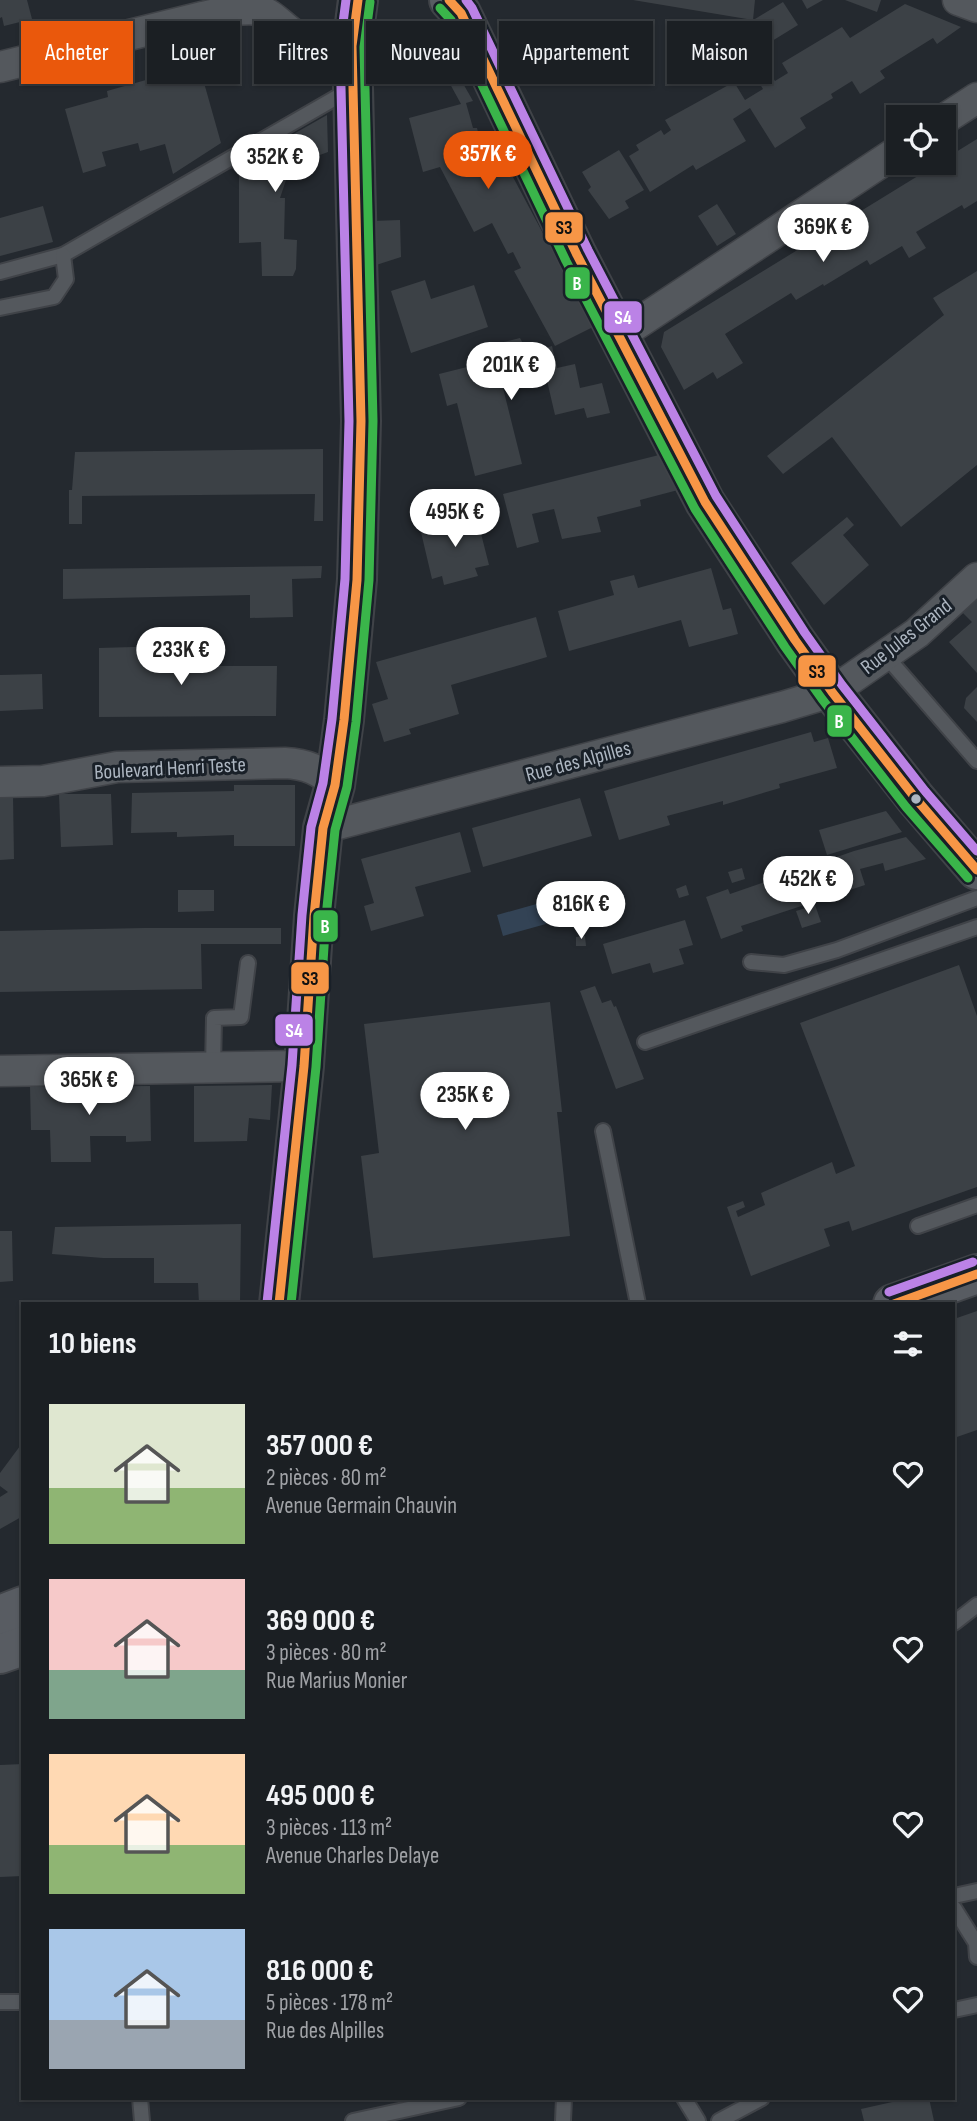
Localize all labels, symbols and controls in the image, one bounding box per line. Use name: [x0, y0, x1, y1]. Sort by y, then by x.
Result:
chip: Acheter: [21, 21, 133, 84]
chip: Louer: [147, 21, 240, 84]
chip: Filtres: [254, 21, 352, 84]
chip: Nouveau: [366, 21, 485, 84]
chip: Appartement: [499, 21, 653, 84]
chip: Maison: [667, 21, 772, 84]
map controls: [886, 105, 956, 175]
button: locate: [886, 105, 956, 175]
pin: 357K €: [431, 132, 545, 191]
pin: 352K €: [218, 134, 332, 194]
text: 357K €: [459, 140, 517, 168]
text: 352K €: [246, 143, 304, 171]
pin: 369K €: [766, 204, 880, 264]
line badge: S3: [544, 211, 584, 244]
text: 369K €: [794, 213, 852, 241]
text: S3: [555, 217, 573, 240]
line badge: B: [564, 266, 591, 300]
text: B: [572, 273, 582, 296]
line badge: S4: [603, 300, 643, 334]
text: S4: [614, 307, 632, 330]
pin: 201K €: [454, 342, 568, 402]
text: 201K €: [483, 351, 539, 379]
pin: 495K €: [398, 490, 512, 549]
text: 495K €: [426, 498, 484, 526]
street label: Rue Jules Grand: [856, 593, 957, 680]
pin: 233K €: [124, 628, 238, 687]
text: 233K €: [152, 636, 210, 664]
line badge: S3: [797, 654, 837, 688]
text: S3: [808, 661, 826, 684]
line badge: B: [826, 704, 853, 738]
text: B: [834, 711, 844, 734]
street label: Rue des Alpilles: [523, 735, 633, 788]
street label: Boulevard Henri Teste: [94, 752, 247, 785]
unlabelled marker: [909, 792, 923, 806]
pin: 452K €: [751, 856, 865, 916]
text: 452K €: [779, 865, 837, 893]
pin: 816K €: [524, 881, 638, 941]
text: 816K €: [552, 890, 610, 918]
line badge: B: [312, 909, 339, 943]
text: B: [320, 916, 330, 939]
line badge: S3: [290, 961, 330, 995]
text: S3: [301, 968, 319, 991]
line badge: S4: [274, 1013, 314, 1047]
text: S4: [285, 1020, 303, 1043]
pin: 365K €: [32, 1058, 146, 1117]
text: 365K €: [60, 1066, 118, 1094]
pin: 235K €: [408, 1072, 522, 1132]
text: 235K €: [436, 1081, 494, 1109]
icon: filters: [889, 1325, 927, 1363]
text: 10 biens: [49, 1326, 137, 1362]
text: 357 000 €: [266, 1428, 373, 1464]
icon: home: [105, 1432, 189, 1516]
icon: heart: [889, 1455, 927, 1493]
text: 2 pièces · 80 m²: [266, 1464, 387, 1492]
text: Avenue Germain Chauvin: [266, 1492, 457, 1520]
text: 369 000 €: [266, 1603, 375, 1639]
icon: home: [105, 1607, 189, 1691]
icon: heart: [889, 1630, 927, 1668]
text: 3 pièces · 80 m²: [266, 1639, 387, 1667]
text: Rue Marius Monier: [266, 1667, 407, 1695]
text: 495 000 €: [266, 1778, 375, 1814]
icon: home: [105, 1782, 189, 1866]
icon: heart: [889, 1805, 927, 1843]
text: 3 pièces · 113 m²: [266, 1814, 392, 1842]
text: Avenue Charles Delaye: [266, 1842, 439, 1870]
text: 816 000 €: [266, 1953, 374, 1989]
icon: home: [105, 1957, 189, 2041]
icon: heart: [889, 1980, 927, 2018]
text: 5 pièces · 178 m²: [266, 1989, 393, 2017]
text: Rue des Alpilles: [266, 2017, 384, 2045]

